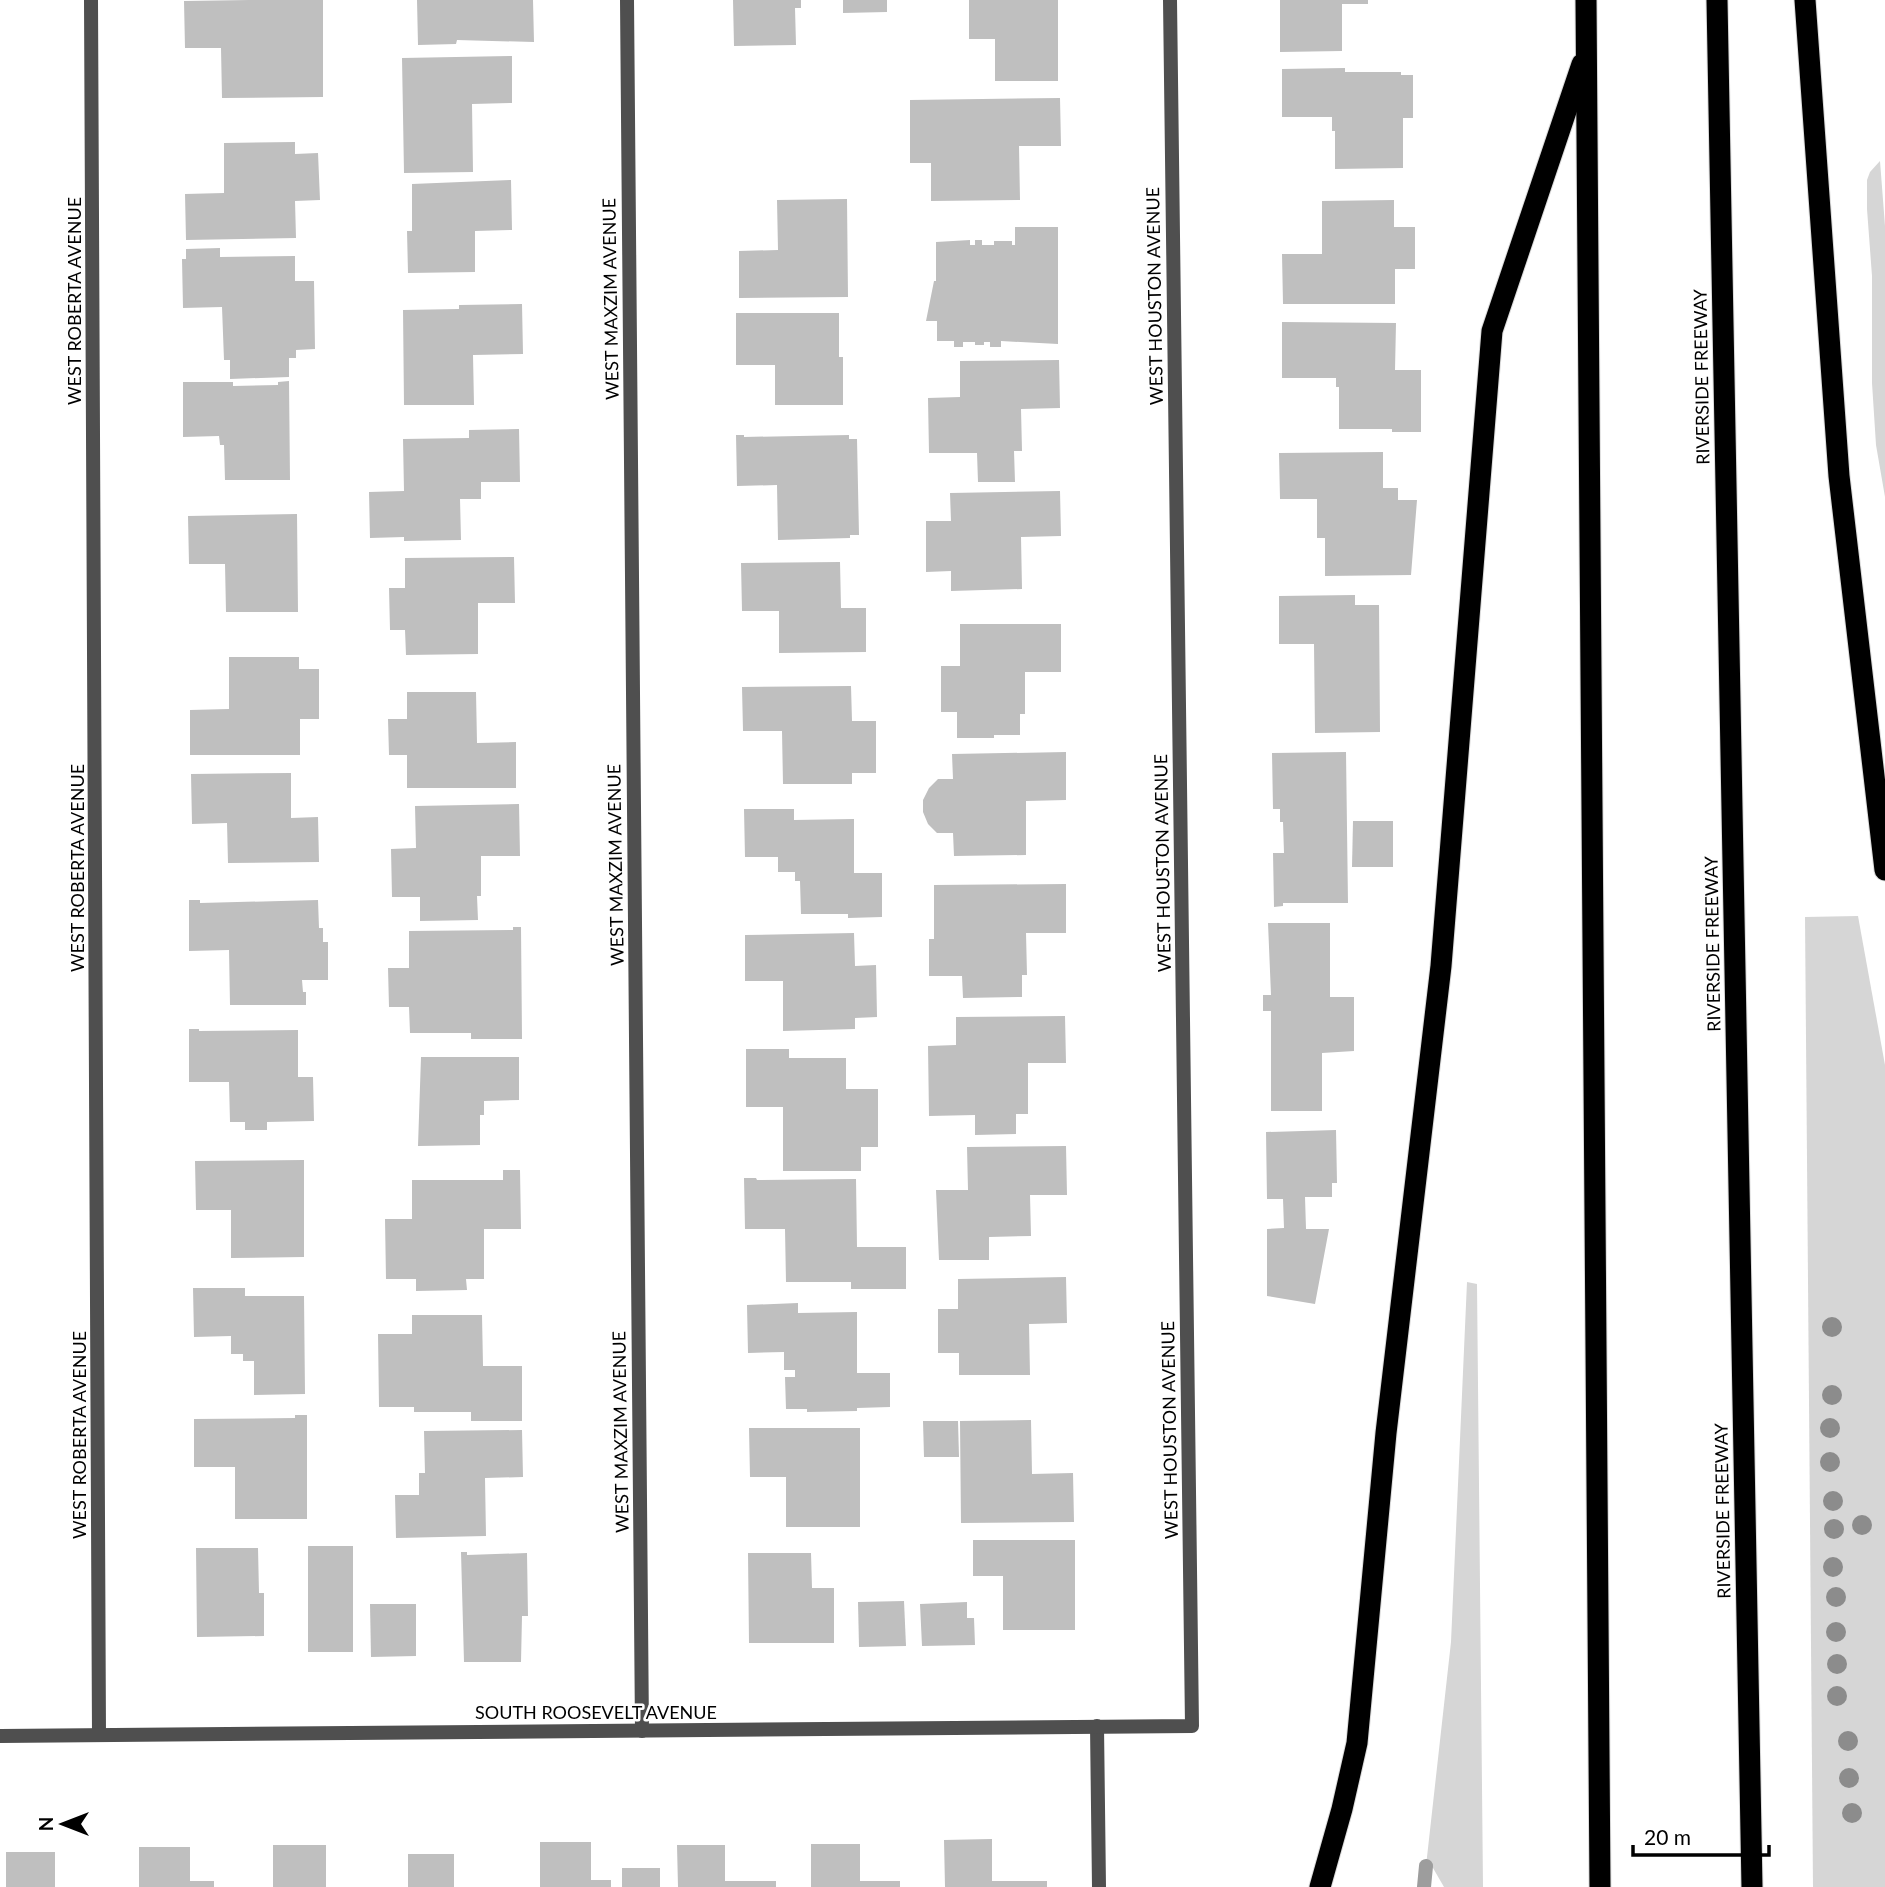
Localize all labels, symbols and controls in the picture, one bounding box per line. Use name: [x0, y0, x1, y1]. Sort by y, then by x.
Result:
street label: WEST HOUSTON AVENUE: [1141, 187, 1167, 405]
street label: WEST ROBERTA AVENUE: [63, 197, 85, 405]
street label: WEST MAXZIM AVENUE: [597, 198, 623, 400]
street label: RIVERSIDE FREEWAY: [1688, 288, 1714, 465]
street label: WEST HOUSTON AVENUE: [1149, 754, 1175, 972]
street label: WEST ROBERTA AVENUE: [66, 764, 88, 972]
street label: WEST MAXZIM AVENUE: [602, 764, 628, 966]
street label: RIVERSIDE FREEWAY: [1699, 855, 1725, 1032]
street label: WEST HOUSTON AVENUE: [1156, 1321, 1182, 1539]
street label: WEST ROBERTA AVENUE: [68, 1331, 90, 1539]
street label: WEST MAXZIM AVENUE: [607, 1331, 633, 1533]
street label: RIVERSIDE FREEWAY: [1709, 1422, 1735, 1599]
street label: SOUTH ROOSEVELT AVENUE: [475, 1701, 717, 1723]
north arrow: [28, 1789, 98, 1859]
scale bar: [1633, 1814, 1770, 1858]
text: N: [34, 1817, 57, 1831]
text: 20 m: [1644, 1824, 1691, 1849]

